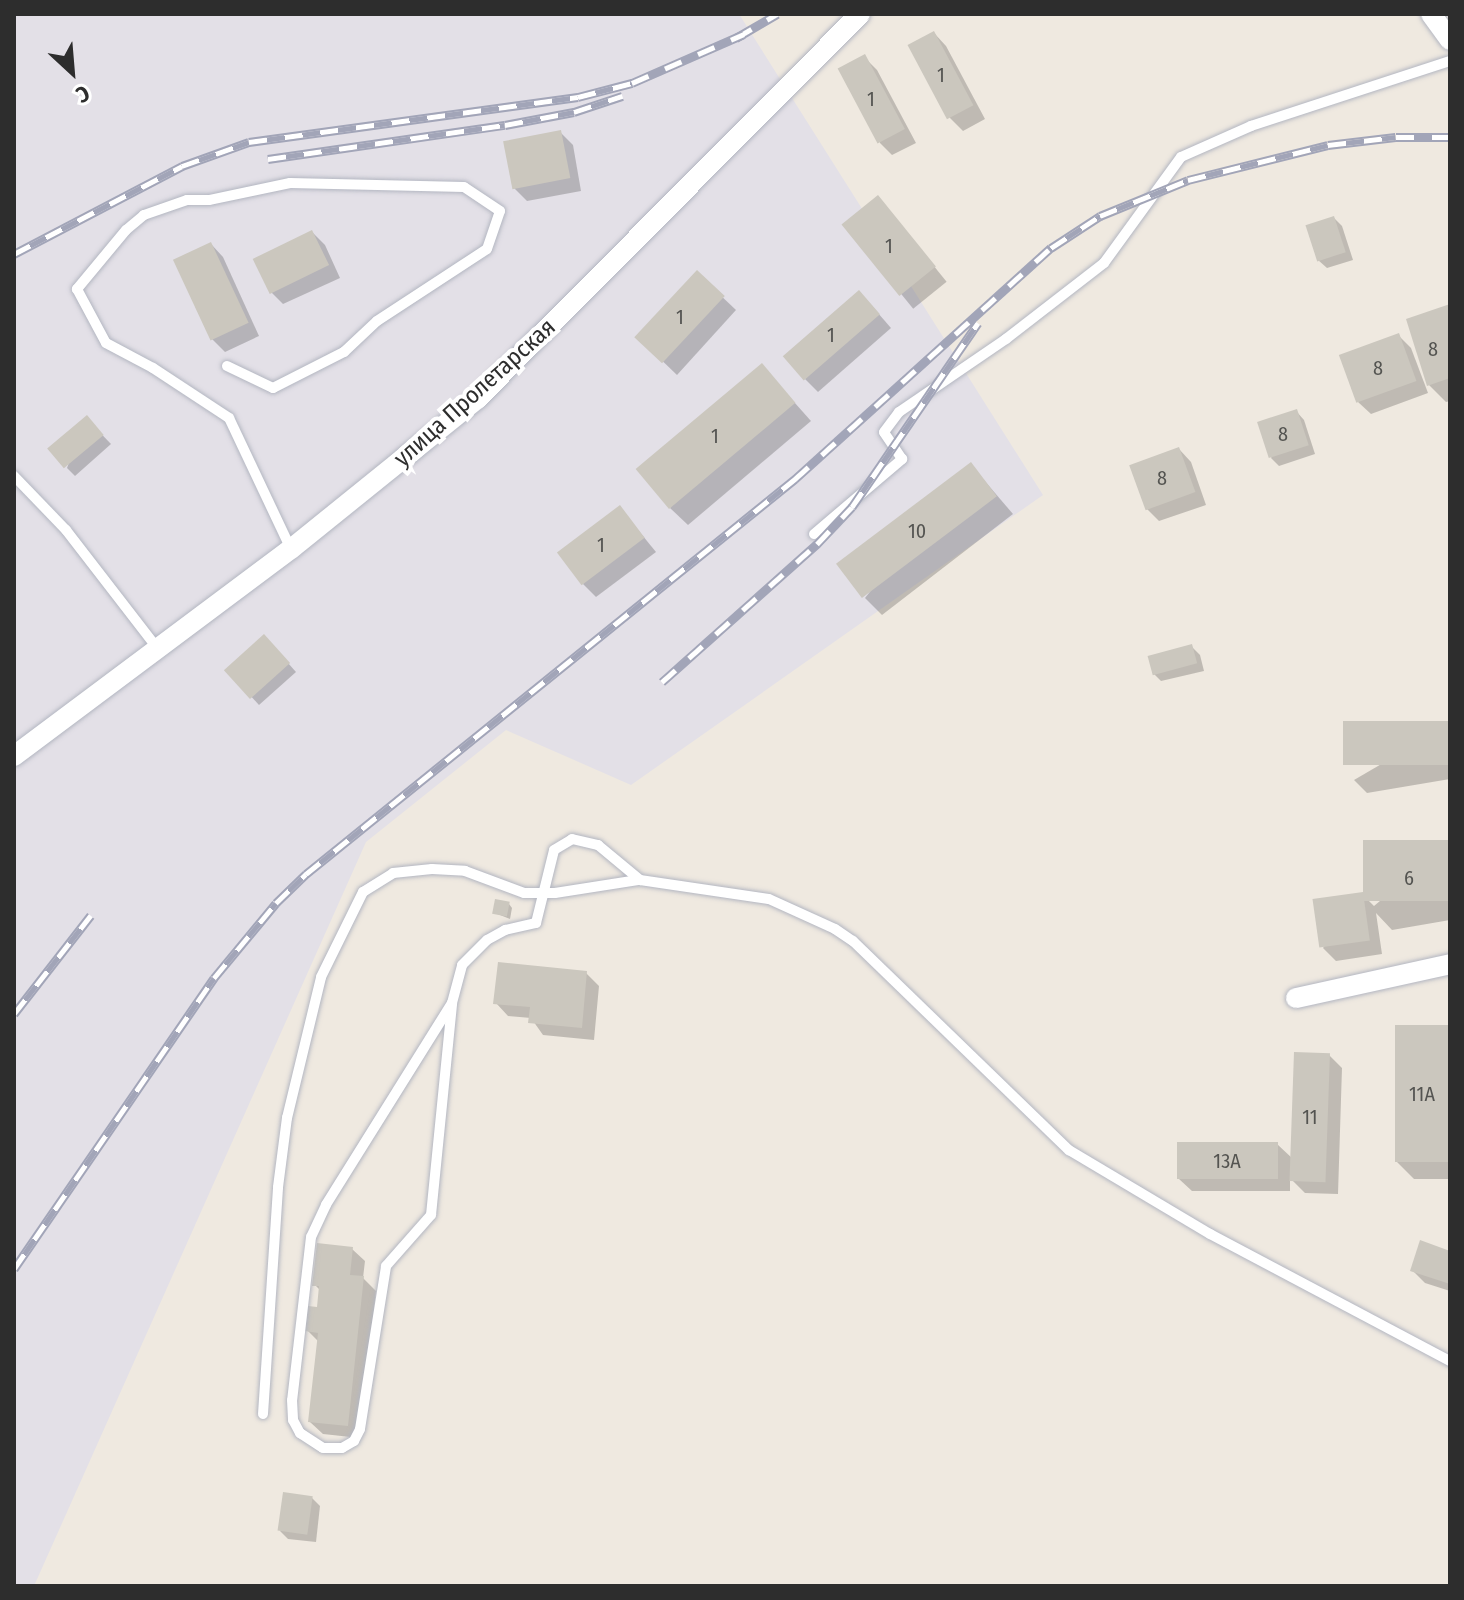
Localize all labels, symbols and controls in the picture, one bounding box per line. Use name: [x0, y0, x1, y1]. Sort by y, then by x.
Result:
north arrow: [32, 32, 112, 112]
house number: 1: [937, 63, 945, 87]
text: С: [72, 79, 94, 109]
house number: 1: [867, 87, 875, 111]
house number: 1: [885, 234, 893, 258]
house number: 1: [676, 305, 684, 329]
street label: улица Пролетарская: [388, 313, 562, 473]
house number: 1: [827, 323, 835, 347]
house number: 8: [1428, 337, 1438, 361]
house number: 8: [1373, 356, 1383, 380]
house number: 8: [1278, 422, 1288, 446]
house number: 1: [711, 424, 719, 448]
house number: 8: [1157, 466, 1167, 490]
house number: 10: [908, 519, 926, 543]
house number: 1: [597, 533, 605, 557]
house number: 6: [1404, 866, 1414, 890]
house number: 11А: [1409, 1082, 1435, 1106]
house number: 11: [1302, 1105, 1318, 1129]
house number: 13А: [1213, 1149, 1241, 1173]

